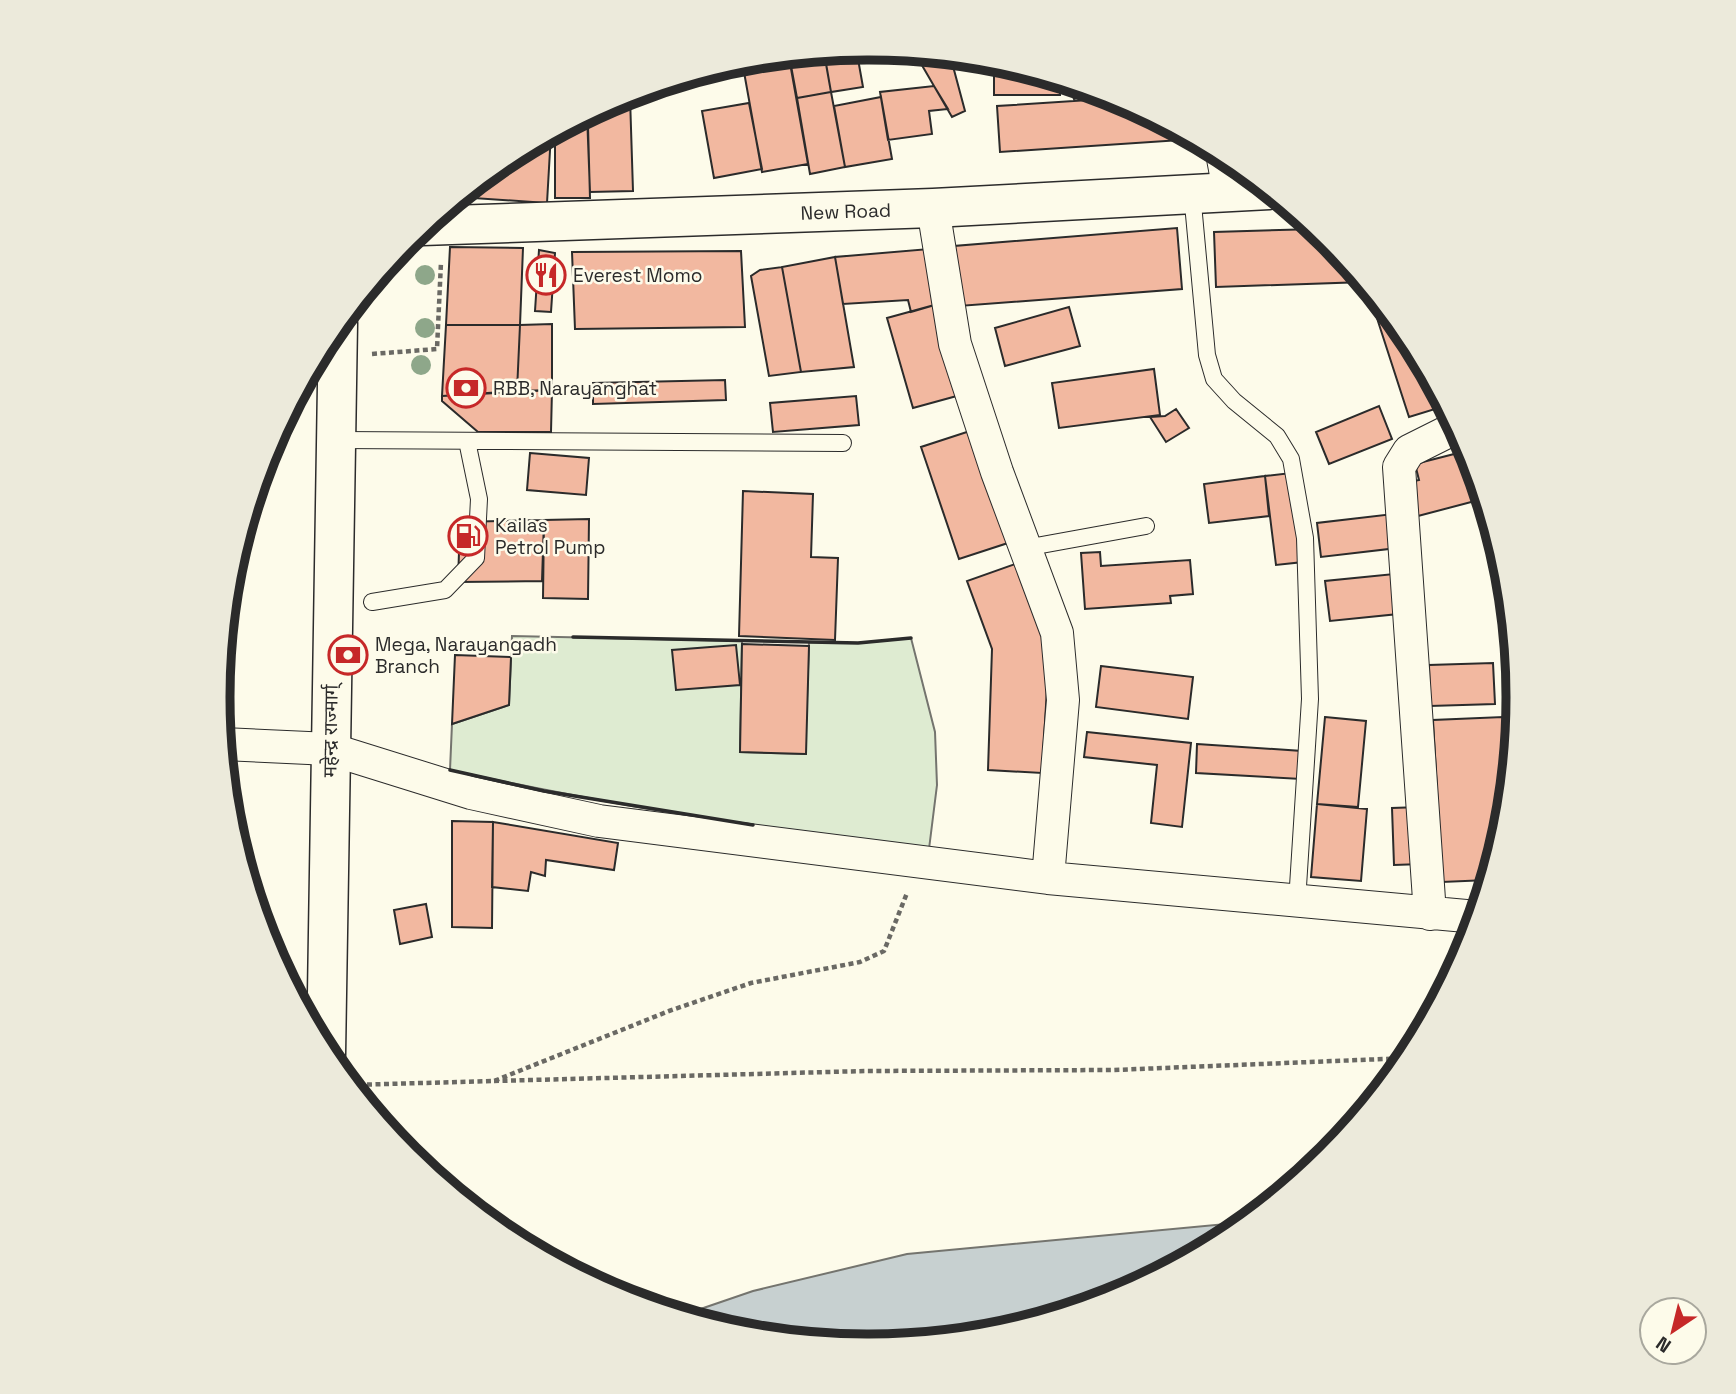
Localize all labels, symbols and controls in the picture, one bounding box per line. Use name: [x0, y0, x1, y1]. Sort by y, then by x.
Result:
street label: New Road: [800, 197, 891, 226]
restaurant icon: Everest Momo: [525, 254, 567, 296]
place label: Everest Momo: [573, 263, 703, 288]
bank icon: RBB, Narayanghat: [445, 367, 487, 409]
place label: RBB, Narayanghat: [493, 376, 657, 401]
place label: Kailas Petrol Pump: [495, 513, 605, 560]
fuel station icon: Kailas Petrol Pump: [447, 515, 489, 557]
place label: Mega, Narayangadh Branch: [375, 632, 557, 679]
bank icon: Mega, Narayangadh Branch: [327, 634, 369, 676]
street label: महेन्द्र राज्मार्ग्: [317, 681, 344, 778]
north arrow: [1638, 1296, 1708, 1366]
text: N: [1651, 1331, 1676, 1358]

